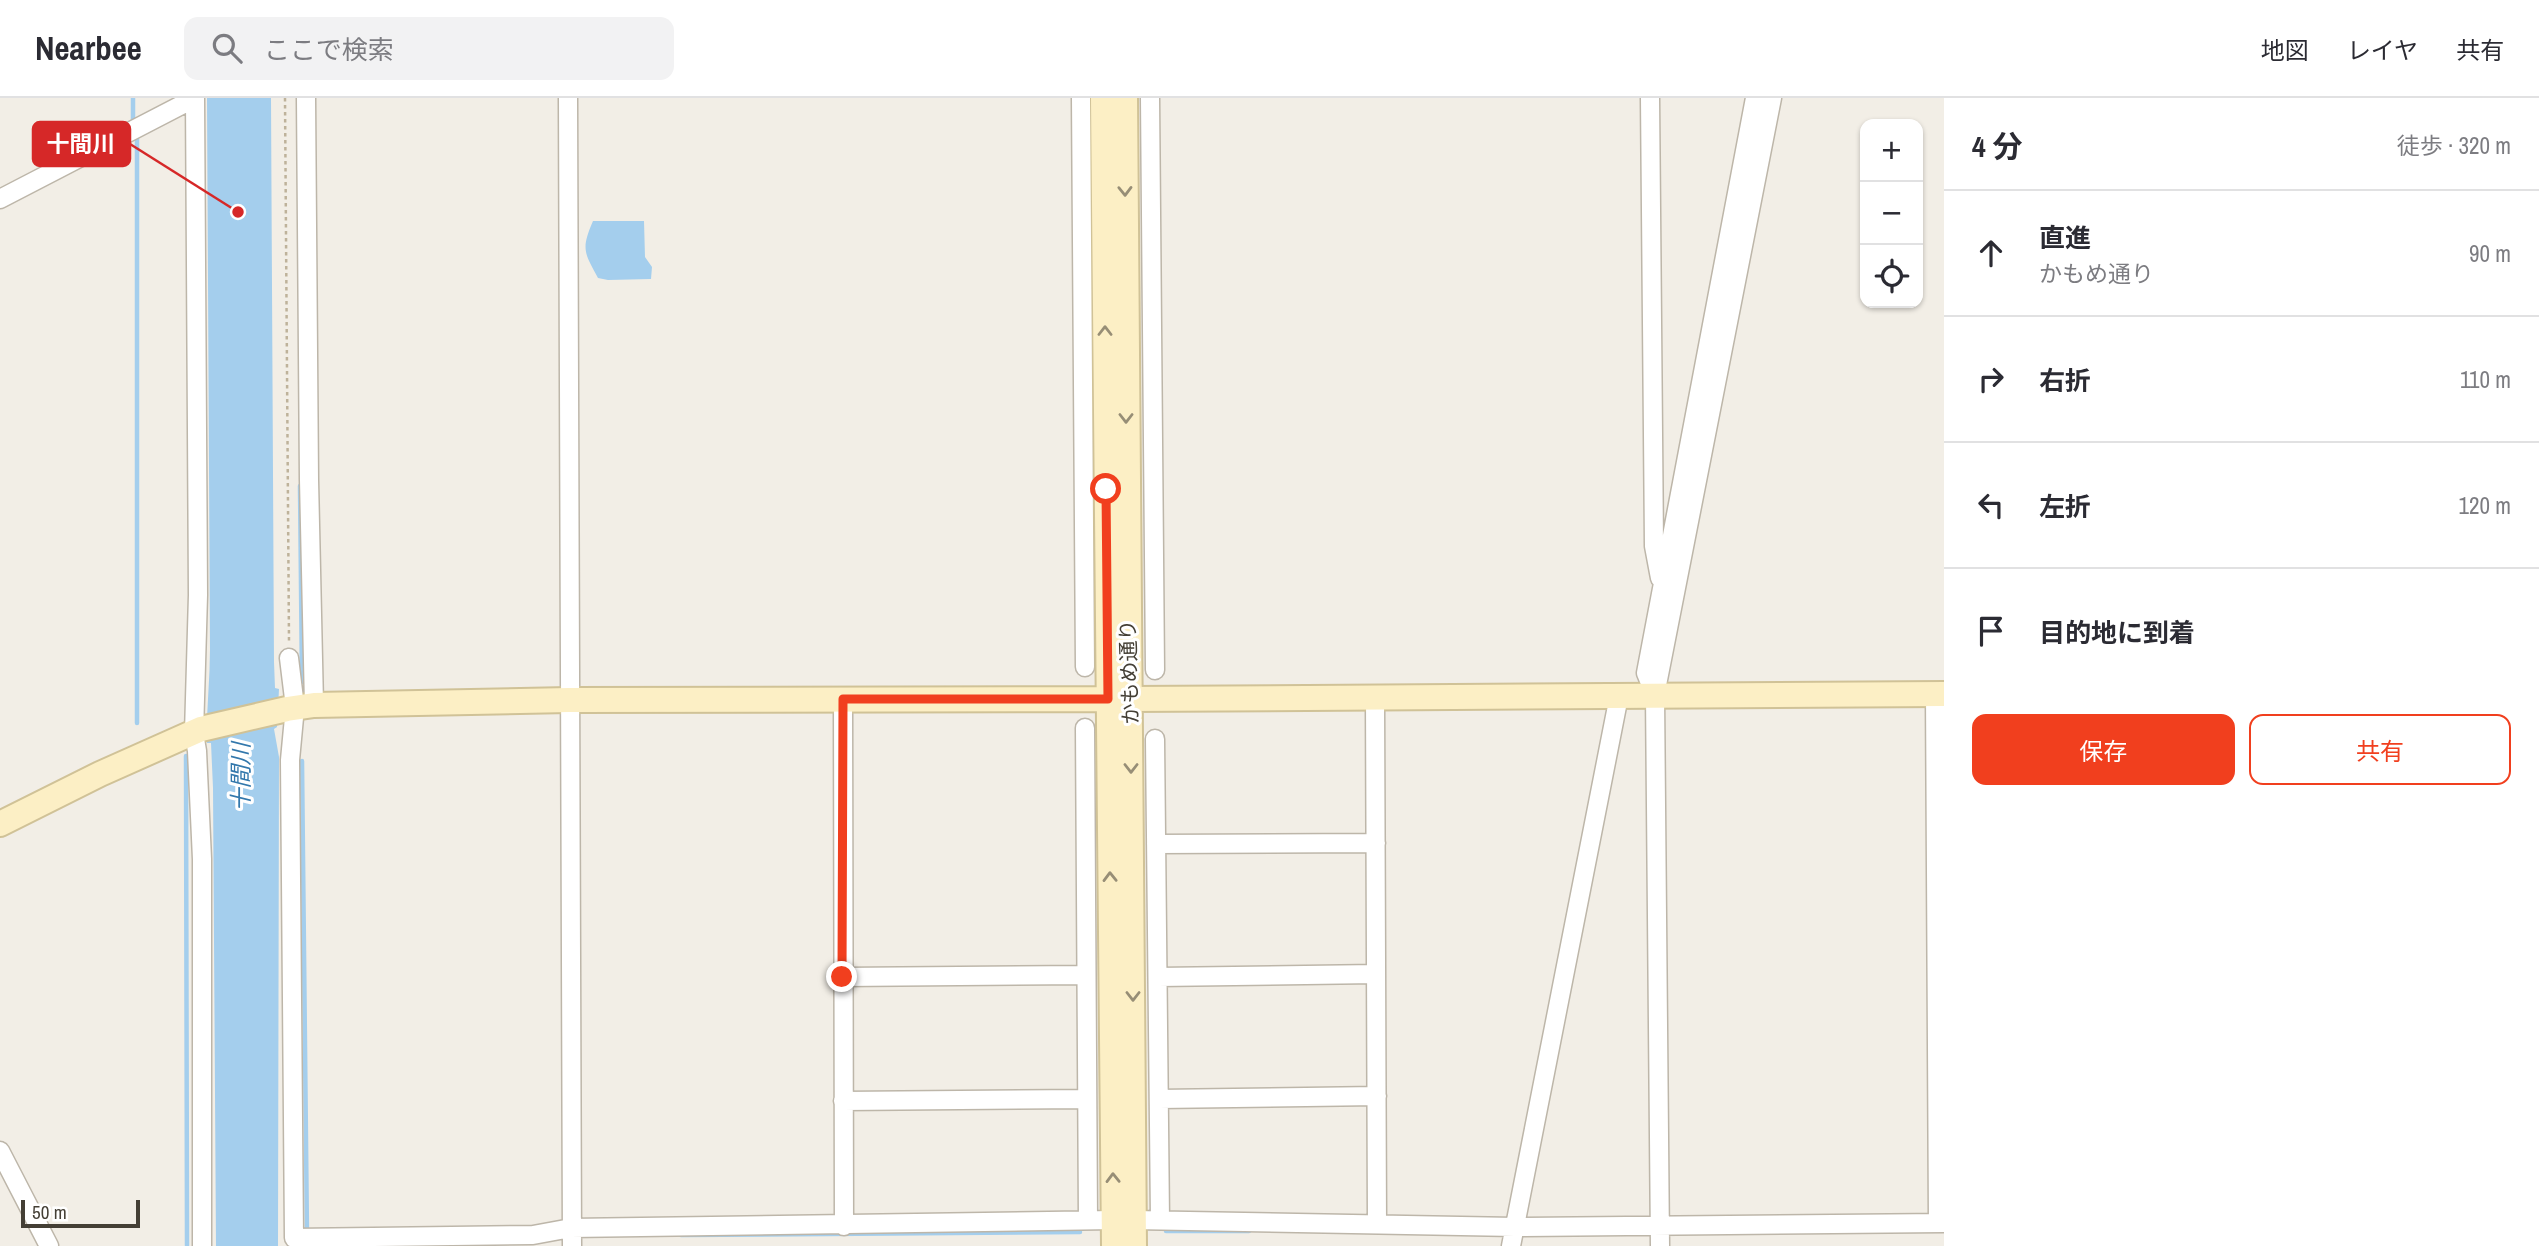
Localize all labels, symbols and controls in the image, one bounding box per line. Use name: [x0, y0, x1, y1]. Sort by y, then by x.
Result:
search box: [184, 17, 674, 80]
text: Nearbee: [35, 26, 142, 70]
icon: search: [208, 29, 246, 67]
text: ここで検索: [264, 32, 394, 67]
text: 地図: [2261, 34, 2309, 66]
text: レイヤ: [2347, 34, 2418, 66]
text: 共有: [2456, 34, 2504, 66]
map controls: [1860, 119, 1923, 308]
button: +: [1860, 119, 1923, 182]
callout: 十間川: [33, 122, 130, 166]
text: 4 分: [1972, 126, 2023, 166]
text: 十間川: [47, 128, 116, 159]
text: 徒歩 · 320 m: [2397, 130, 2511, 161]
button: −: [1860, 182, 1923, 245]
one-way arrow: [1117, 186, 1133, 196]
text: 直進: [2039, 220, 2091, 255]
icon: ahead: [1972, 234, 2010, 272]
text: 90 m: [2469, 238, 2511, 269]
button: locate: [1860, 245, 1923, 308]
text: かもめ通り: [2039, 258, 2154, 289]
one-way arrow: [1097, 325, 1112, 336]
icon: right: [1972, 360, 2010, 398]
text: 右折: [2039, 363, 2091, 398]
text: 110 m: [2460, 364, 2511, 395]
one-way arrow: [1118, 413, 1134, 424]
route start: [1090, 473, 1121, 504]
icon: left: [1972, 486, 2010, 524]
text: 左折: [2039, 489, 2091, 524]
text: 120 m: [2459, 490, 2511, 521]
icon: arrive: [1972, 612, 2010, 650]
text: 目的地に到着: [2039, 615, 2195, 650]
street label: かもめ通り: [1113, 619, 1145, 725]
button: 保存: [1972, 714, 2235, 785]
button: 共有: [2249, 714, 2511, 785]
water label: 十間川: [225, 740, 256, 812]
one-way arrow: [1123, 763, 1139, 774]
one-way arrow: [1102, 871, 1118, 882]
route end: [826, 961, 857, 992]
one-way arrow: [1125, 991, 1141, 1001]
one-way arrow: [1106, 1172, 1121, 1183]
scale bar: [21, 1197, 140, 1229]
text: 50 m: [32, 1199, 67, 1225]

